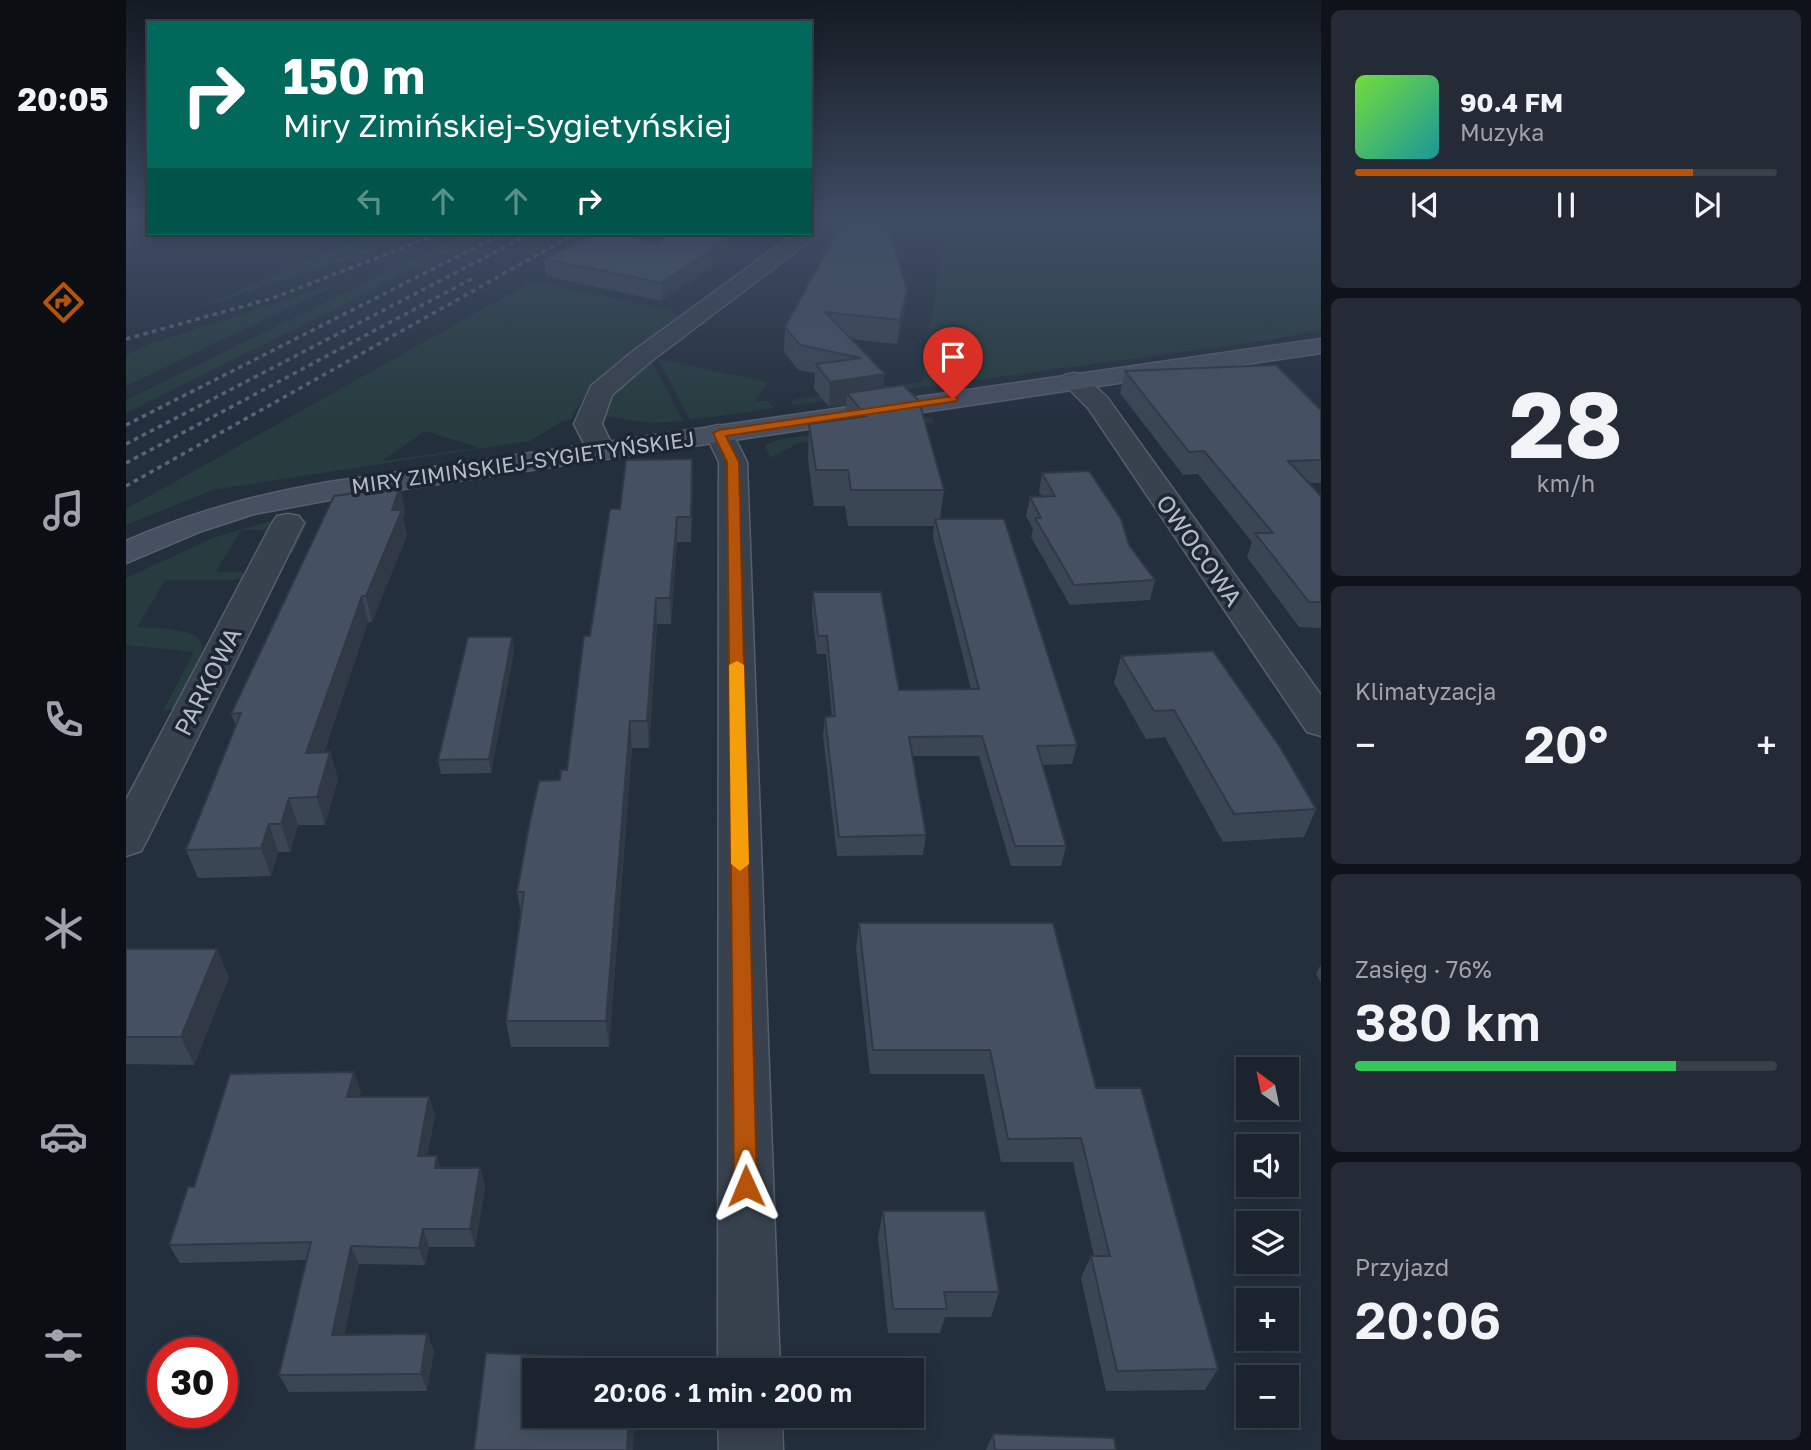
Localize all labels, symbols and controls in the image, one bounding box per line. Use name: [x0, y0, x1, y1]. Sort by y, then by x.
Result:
text: 150 m: [283, 46, 425, 105]
icon: right: [168, 49, 259, 140]
text: 20:05: [18, 80, 108, 118]
text: 90.4 FM: [1460, 87, 1563, 118]
text: Miry Zimińskiej-Sygietyńskiej: [283, 106, 732, 144]
text: Muzyka: [1460, 118, 1544, 146]
icon: left: [351, 182, 389, 220]
icon: ahead: [424, 182, 462, 220]
icon: ahead: [497, 182, 535, 220]
icon: right: [570, 182, 608, 220]
icon: previous: [1406, 186, 1444, 224]
icon: pause: [1547, 186, 1585, 224]
icon: next: [1688, 186, 1726, 224]
icon: directions: [39, 278, 88, 327]
pin: [923, 327, 983, 399]
icon: arrive: [934, 338, 972, 376]
text: 28: [1509, 369, 1623, 478]
street label: MIRY ZIMIŃSKIEJ-SYGIETYŃSKIEJ: [350, 425, 696, 499]
text: km/h: [1537, 469, 1595, 497]
icon: music: [39, 486, 88, 535]
street label: OWOCOWA: [1151, 489, 1249, 611]
street label: PARKOWA: [167, 622, 247, 740]
text: Klimatyzacja: [1355, 677, 1496, 705]
icon: phone: [39, 695, 88, 744]
text: 20°: [1524, 712, 1608, 774]
text: −: [1355, 722, 1376, 767]
text: +: [1756, 722, 1777, 767]
icon: climate: [39, 904, 88, 953]
text: Zasięg · 76%: [1355, 955, 1491, 983]
text: 380 km: [1355, 990, 1541, 1052]
north arrow: [1236, 1057, 1298, 1120]
map controls: [1236, 1057, 1299, 1428]
icon: car: [39, 1112, 88, 1161]
button: sound: [1236, 1134, 1299, 1197]
position arrow: [709, 1149, 783, 1223]
button: layers: [1236, 1211, 1299, 1274]
text: Przyjazd: [1355, 1253, 1449, 1281]
button: +: [1236, 1288, 1299, 1351]
text: 20:06: [1355, 1288, 1501, 1350]
icon: filters: [39, 1321, 88, 1370]
speed limit sign: 30: [147, 1337, 238, 1428]
button: −: [1236, 1365, 1299, 1428]
text: 20:06 · 1 min · 200 m: [594, 1377, 852, 1408]

